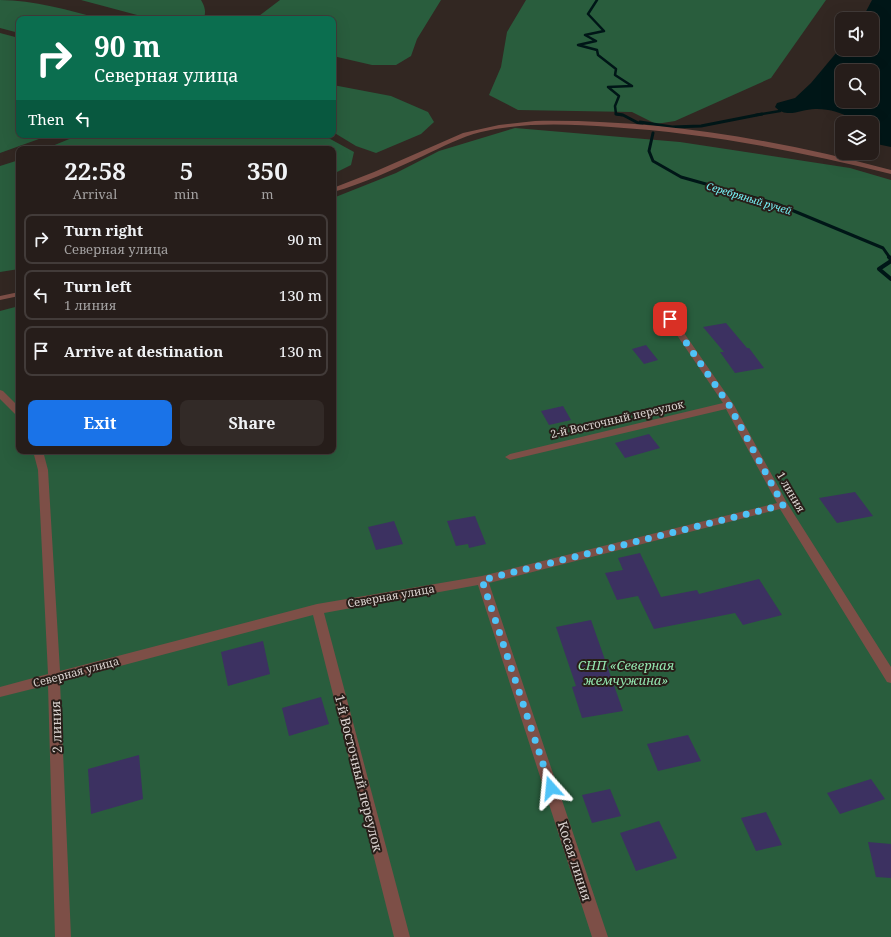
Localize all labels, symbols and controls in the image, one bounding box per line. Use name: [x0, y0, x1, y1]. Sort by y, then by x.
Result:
map controls: [835, 12, 879, 160]
button: sound: [835, 12, 879, 56]
text: 90 m: [94, 27, 161, 65]
icon: right: [28, 32, 80, 84]
text: Северная улица: [94, 63, 239, 87]
button: search: [835, 64, 879, 108]
icon: left: [72, 108, 94, 130]
text: Then: [28, 109, 64, 129]
button: layers: [835, 116, 879, 160]
text: 22:58: [64, 154, 126, 187]
text: 5: [180, 154, 193, 187]
text: 350: [247, 154, 288, 187]
water label: Серебряный ручей: [705, 178, 793, 218]
text: Arrival: [73, 185, 117, 203]
text: min: [174, 185, 199, 203]
text: m: [261, 185, 274, 203]
text: Turn right: [64, 220, 143, 240]
icon: right: [30, 228, 52, 250]
text: 90 m: [287, 229, 322, 249]
text: Северная улица: [64, 240, 168, 258]
text: Turn left: [64, 276, 132, 296]
icon: left: [30, 284, 52, 306]
text: 130 m: [279, 285, 322, 305]
text: 1 линия: [64, 296, 116, 314]
pin: [653, 302, 687, 336]
icon: arrive: [659, 308, 681, 330]
icon: arrive: [30, 340, 52, 362]
text: Arrive at destination: [64, 341, 223, 361]
text: 130 m: [279, 341, 322, 361]
street label: 2-й Восточный переулок: [549, 396, 686, 441]
button: Exit: [28, 400, 172, 446]
button: Share: [180, 400, 324, 446]
street label: 1 линия: [774, 469, 809, 515]
street label: Северная улица: [346, 580, 436, 611]
street label: Северная улица: [31, 653, 120, 690]
park label: СНП «Северная жемчужина»: [578, 656, 675, 689]
street label: 1-й Восточный переулок: [331, 693, 387, 854]
street label: 2 линия: [46, 701, 66, 753]
position arrow: [530, 767, 572, 809]
street label: Косая линия: [554, 819, 596, 903]

